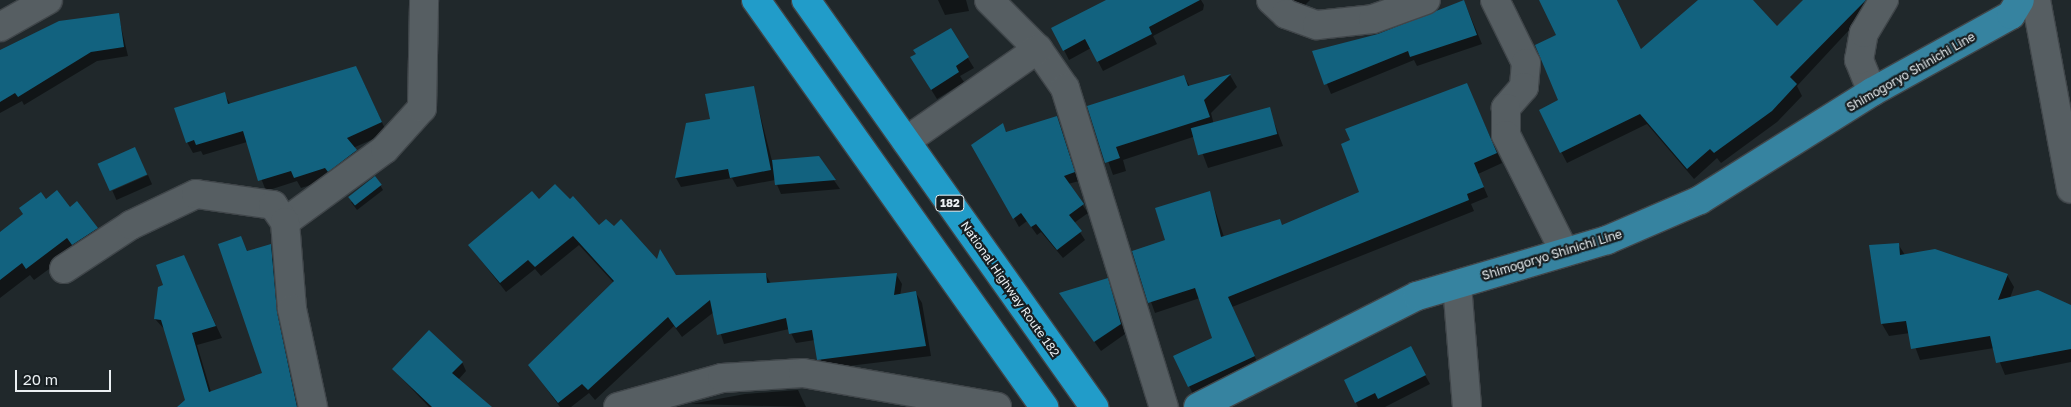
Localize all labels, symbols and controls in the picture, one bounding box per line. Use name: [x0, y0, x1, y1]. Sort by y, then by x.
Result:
street label: Shimogoryo Shinichi Line: [1844, 29, 1978, 115]
road number: 182: [935, 194, 965, 212]
street label: National Highway Route 182: [958, 218, 1062, 360]
street label: Shimogoryo Shinichi Line: [1480, 227, 1624, 283]
scale bar: [18, 360, 114, 392]
text: 20 m: [23, 370, 58, 388]

